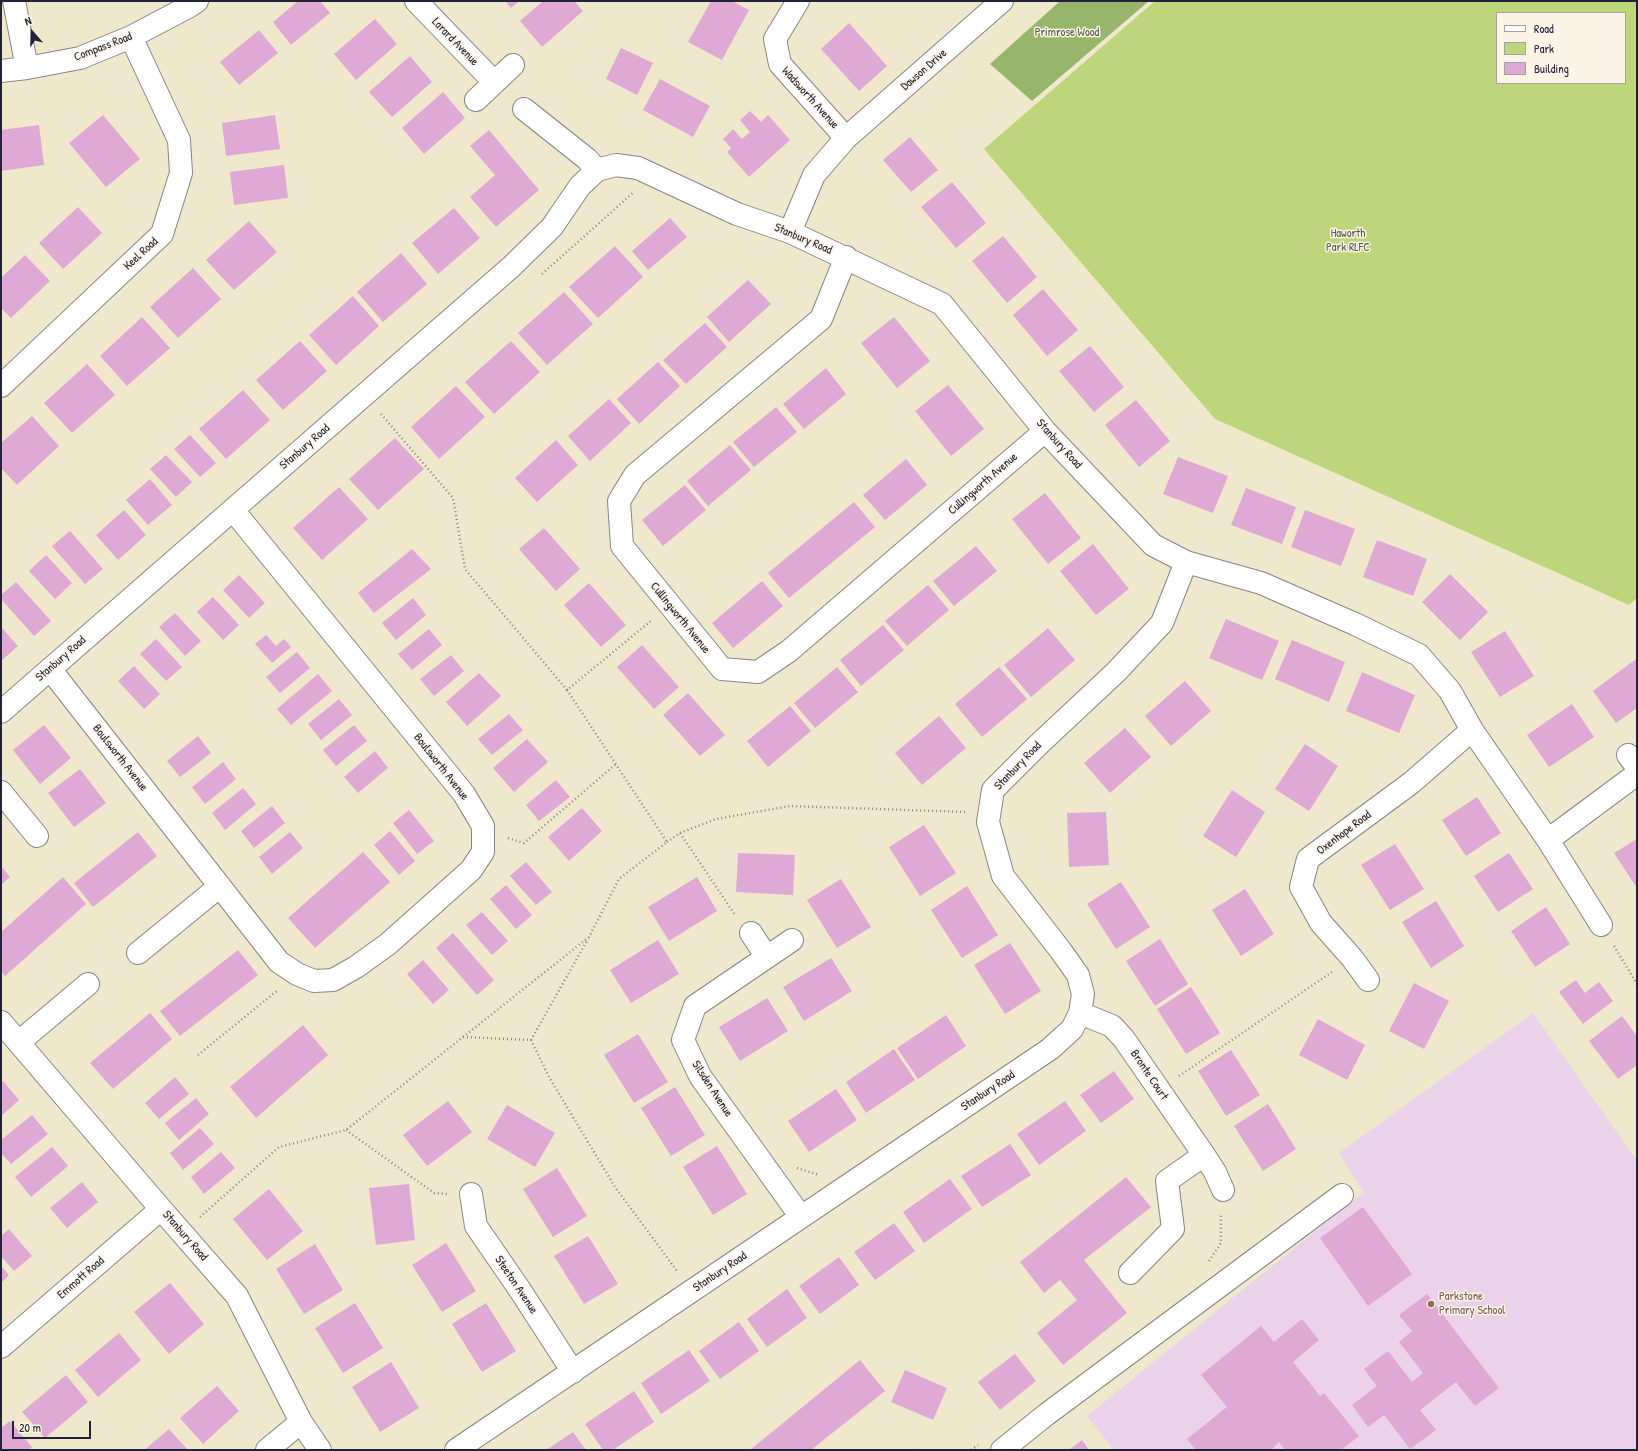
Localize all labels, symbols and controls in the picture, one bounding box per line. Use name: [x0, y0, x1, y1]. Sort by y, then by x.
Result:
north arrow: [12, 12, 52, 52]
legend: [1496, 12, 1626, 84]
text: N: [23, 13, 33, 28]
street label: Larard Avenue: [429, 15, 481, 69]
text: Road: [1534, 20, 1554, 37]
park label: Primrose Wood: [1035, 26, 1099, 40]
street label: Compass Road: [72, 29, 134, 65]
text: Park: [1534, 40, 1554, 57]
street label: Dawson Drive: [898, 46, 950, 94]
text: Building: [1534, 60, 1569, 77]
street label: Wadsworth Avenue: [778, 64, 842, 132]
street label: Stanbury Road: [772, 220, 834, 258]
park label: Haworth Park RLFC: [1326, 227, 1370, 255]
street label: Keel Road: [121, 235, 161, 273]
street label: Stanbury Road: [1033, 416, 1085, 472]
street label: Stanbury Road: [277, 421, 333, 473]
street label: Cullingworth Avenue: [945, 450, 1021, 518]
street label: Cullingworth Avenue: [647, 580, 713, 656]
street label: Stanbury Road: [33, 633, 89, 685]
street label: Boulsworth Avenue: [89, 722, 151, 794]
street label: Boulsworth Avenue: [410, 731, 472, 803]
street label: Stanbury Road: [991, 739, 1045, 793]
street label: Oxenhope Road: [1314, 808, 1374, 858]
street label: Bronte Court: [1127, 1047, 1171, 1103]
street label: Silsden Avenue: [689, 1058, 735, 1120]
street label: Stanbury Road: [958, 1068, 1018, 1114]
street label: Stanbury Road: [159, 1208, 211, 1264]
street label: Stanbury Road: [690, 1249, 750, 1295]
street label: Steeton Avenue: [491, 1253, 541, 1317]
street label: Emmott Road: [55, 1254, 107, 1302]
place label: Parkstone Primary School: [1439, 1290, 1505, 1318]
marker: Parkstone Primary School: [1426, 1299, 1436, 1309]
scale bar: [14, 1413, 93, 1439]
text: 20 m: [19, 1419, 41, 1436]

